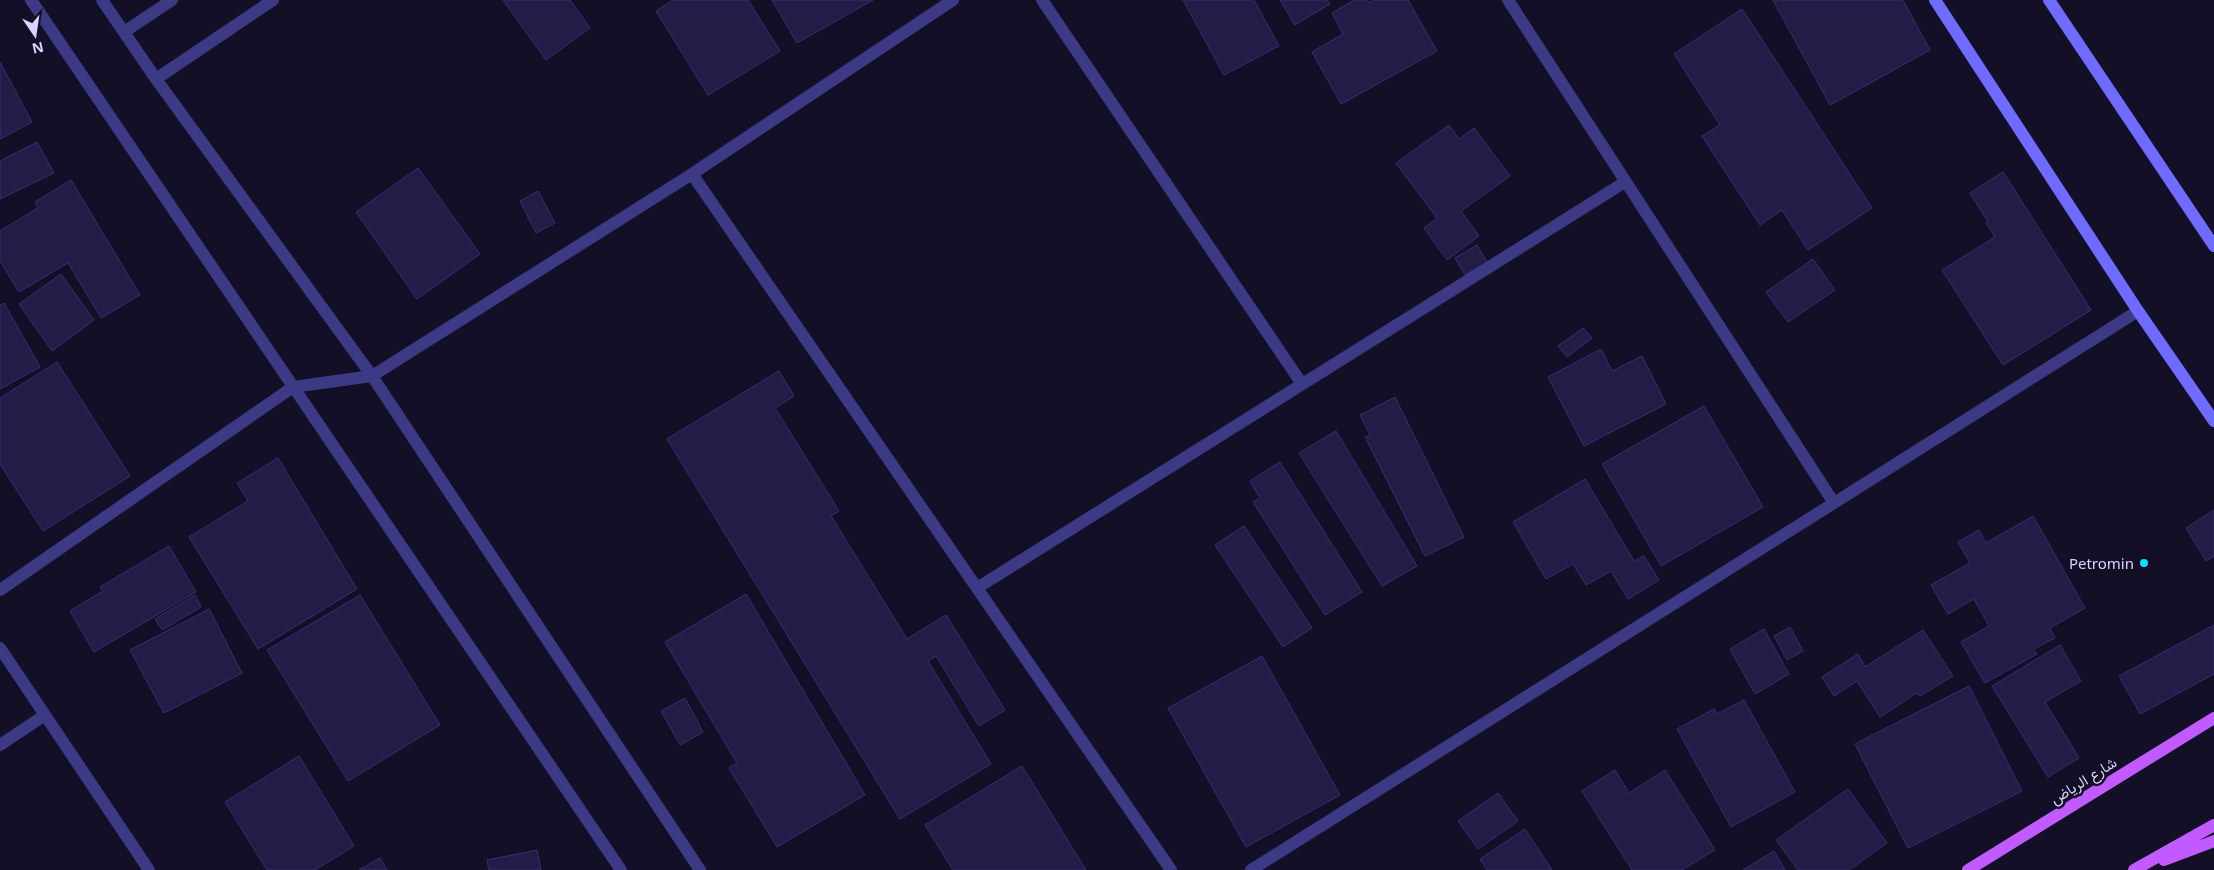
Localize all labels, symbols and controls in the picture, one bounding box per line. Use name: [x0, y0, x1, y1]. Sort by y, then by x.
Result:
north arrow: [10, 10, 60, 60]
text: N: [30, 38, 46, 59]
place label: Petromin: [2069, 553, 2134, 573]
marker: Petromin: [2138, 557, 2150, 569]
street label: شارع الرياض: [2046, 752, 2121, 810]

